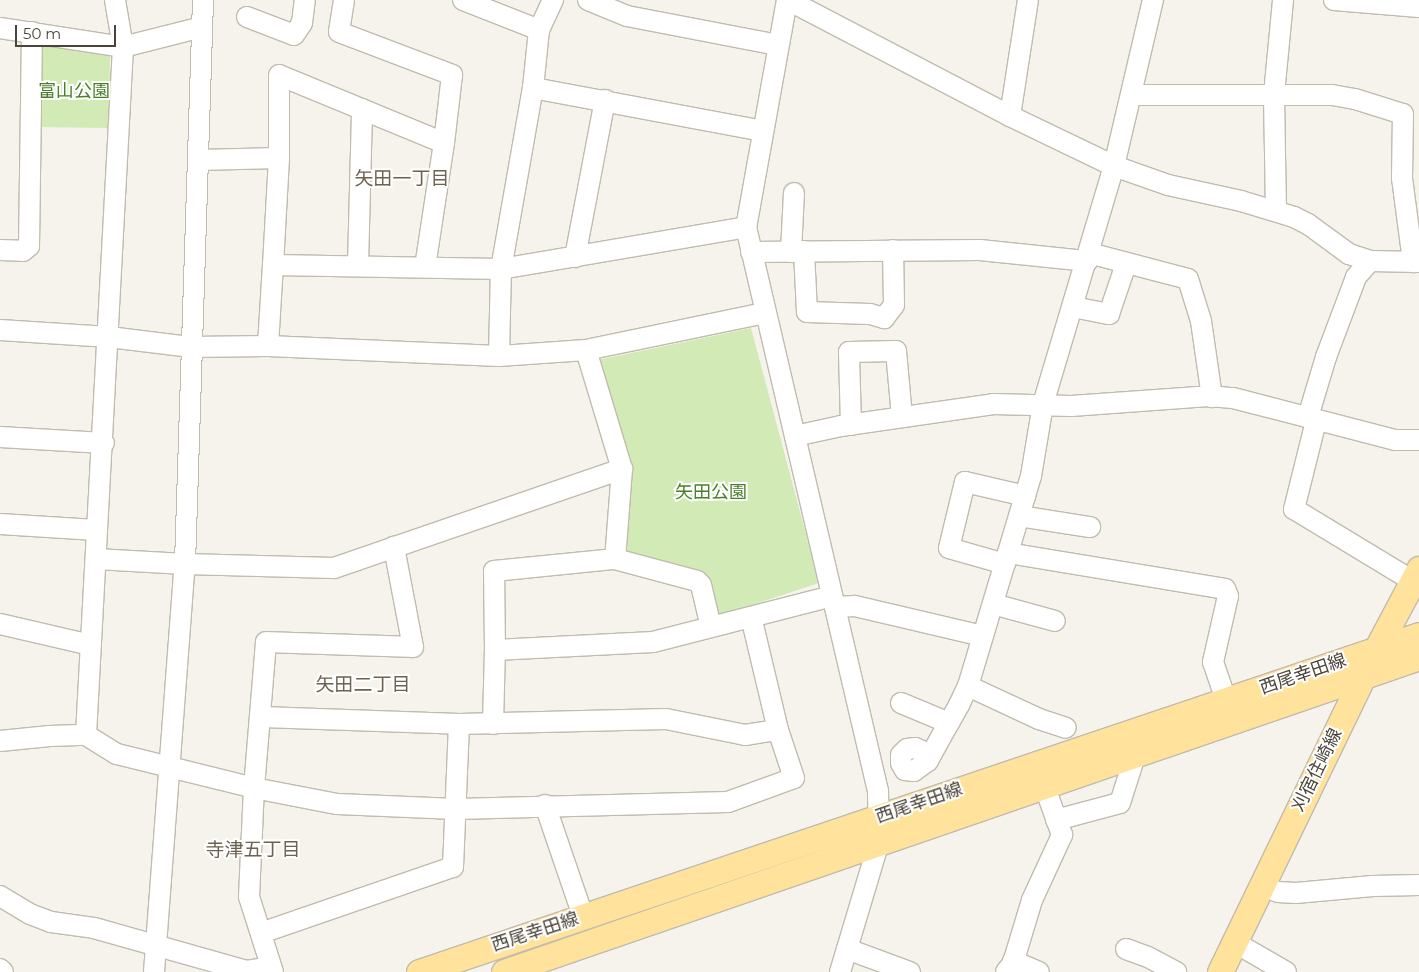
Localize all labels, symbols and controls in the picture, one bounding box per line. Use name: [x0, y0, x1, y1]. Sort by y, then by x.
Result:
scale bar: [18, 15, 119, 47]
text: 50 m: [23, 24, 61, 43]
park label: 富山公園: [38, 80, 110, 102]
district label: 矢田一丁目: [355, 168, 449, 190]
park label: 矢田公園: [675, 481, 747, 503]
street label: 西尾幸田線: [1257, 649, 1349, 699]
district label: 矢田二丁目: [316, 674, 410, 696]
street label: 刈宿住崎線: [1288, 725, 1346, 815]
street label: 西尾幸田線: [873, 778, 965, 828]
district label: 寺津五丁目: [206, 839, 300, 861]
street label: 西尾幸田線: [489, 908, 581, 956]

